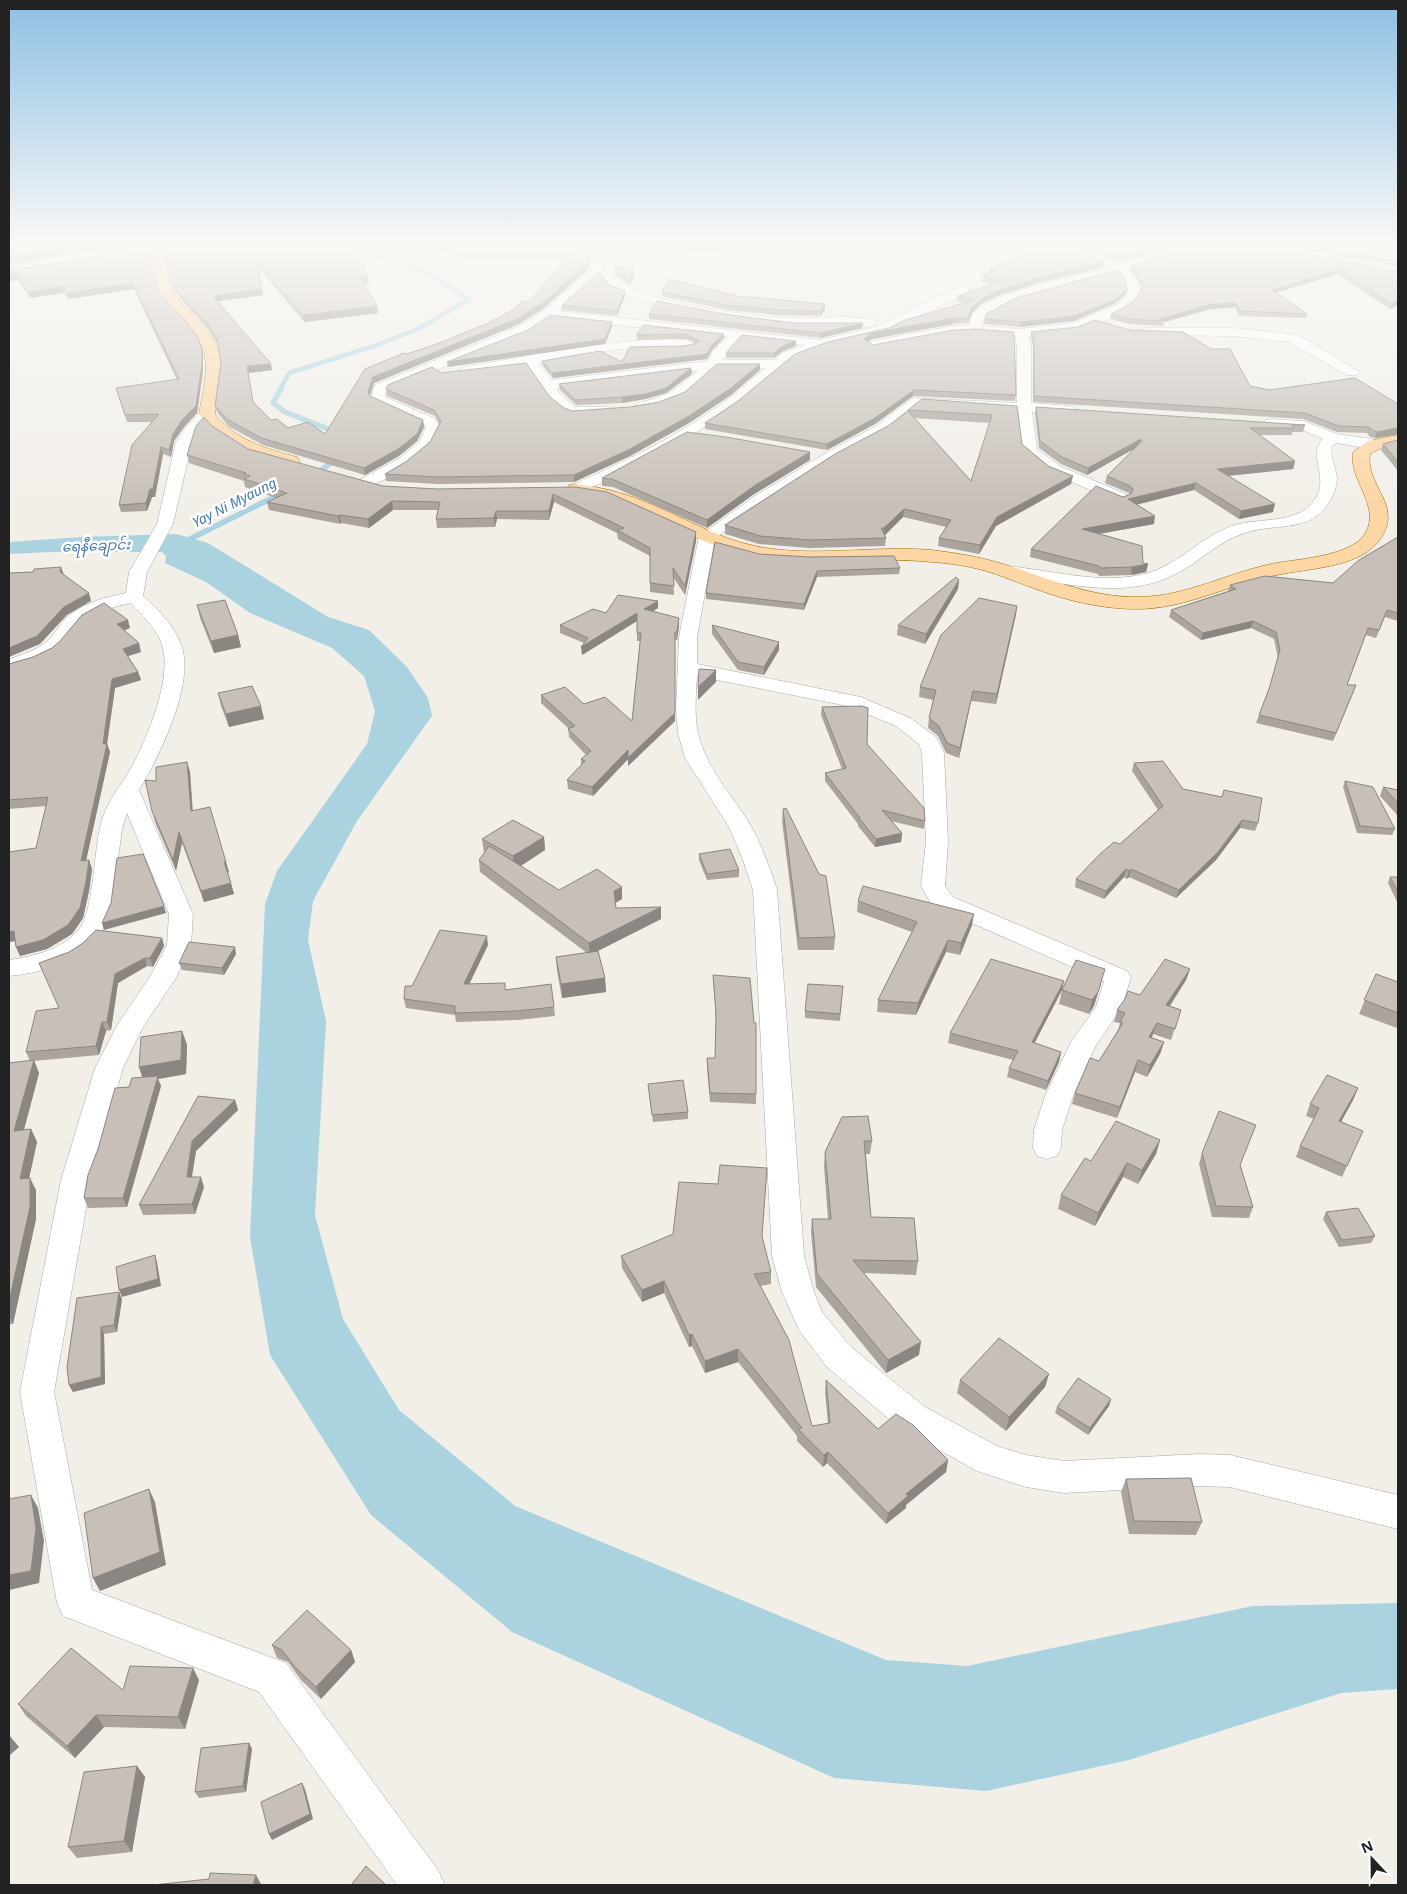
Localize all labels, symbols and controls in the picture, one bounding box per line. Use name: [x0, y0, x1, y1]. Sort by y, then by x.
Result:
water label: Yay Ni Myaung: [189, 473, 279, 531]
water label: ရေနီချောင်း: [62, 534, 132, 559]
north arrow: [1347, 1834, 1397, 1884]
text: N: [1358, 1836, 1376, 1857]

